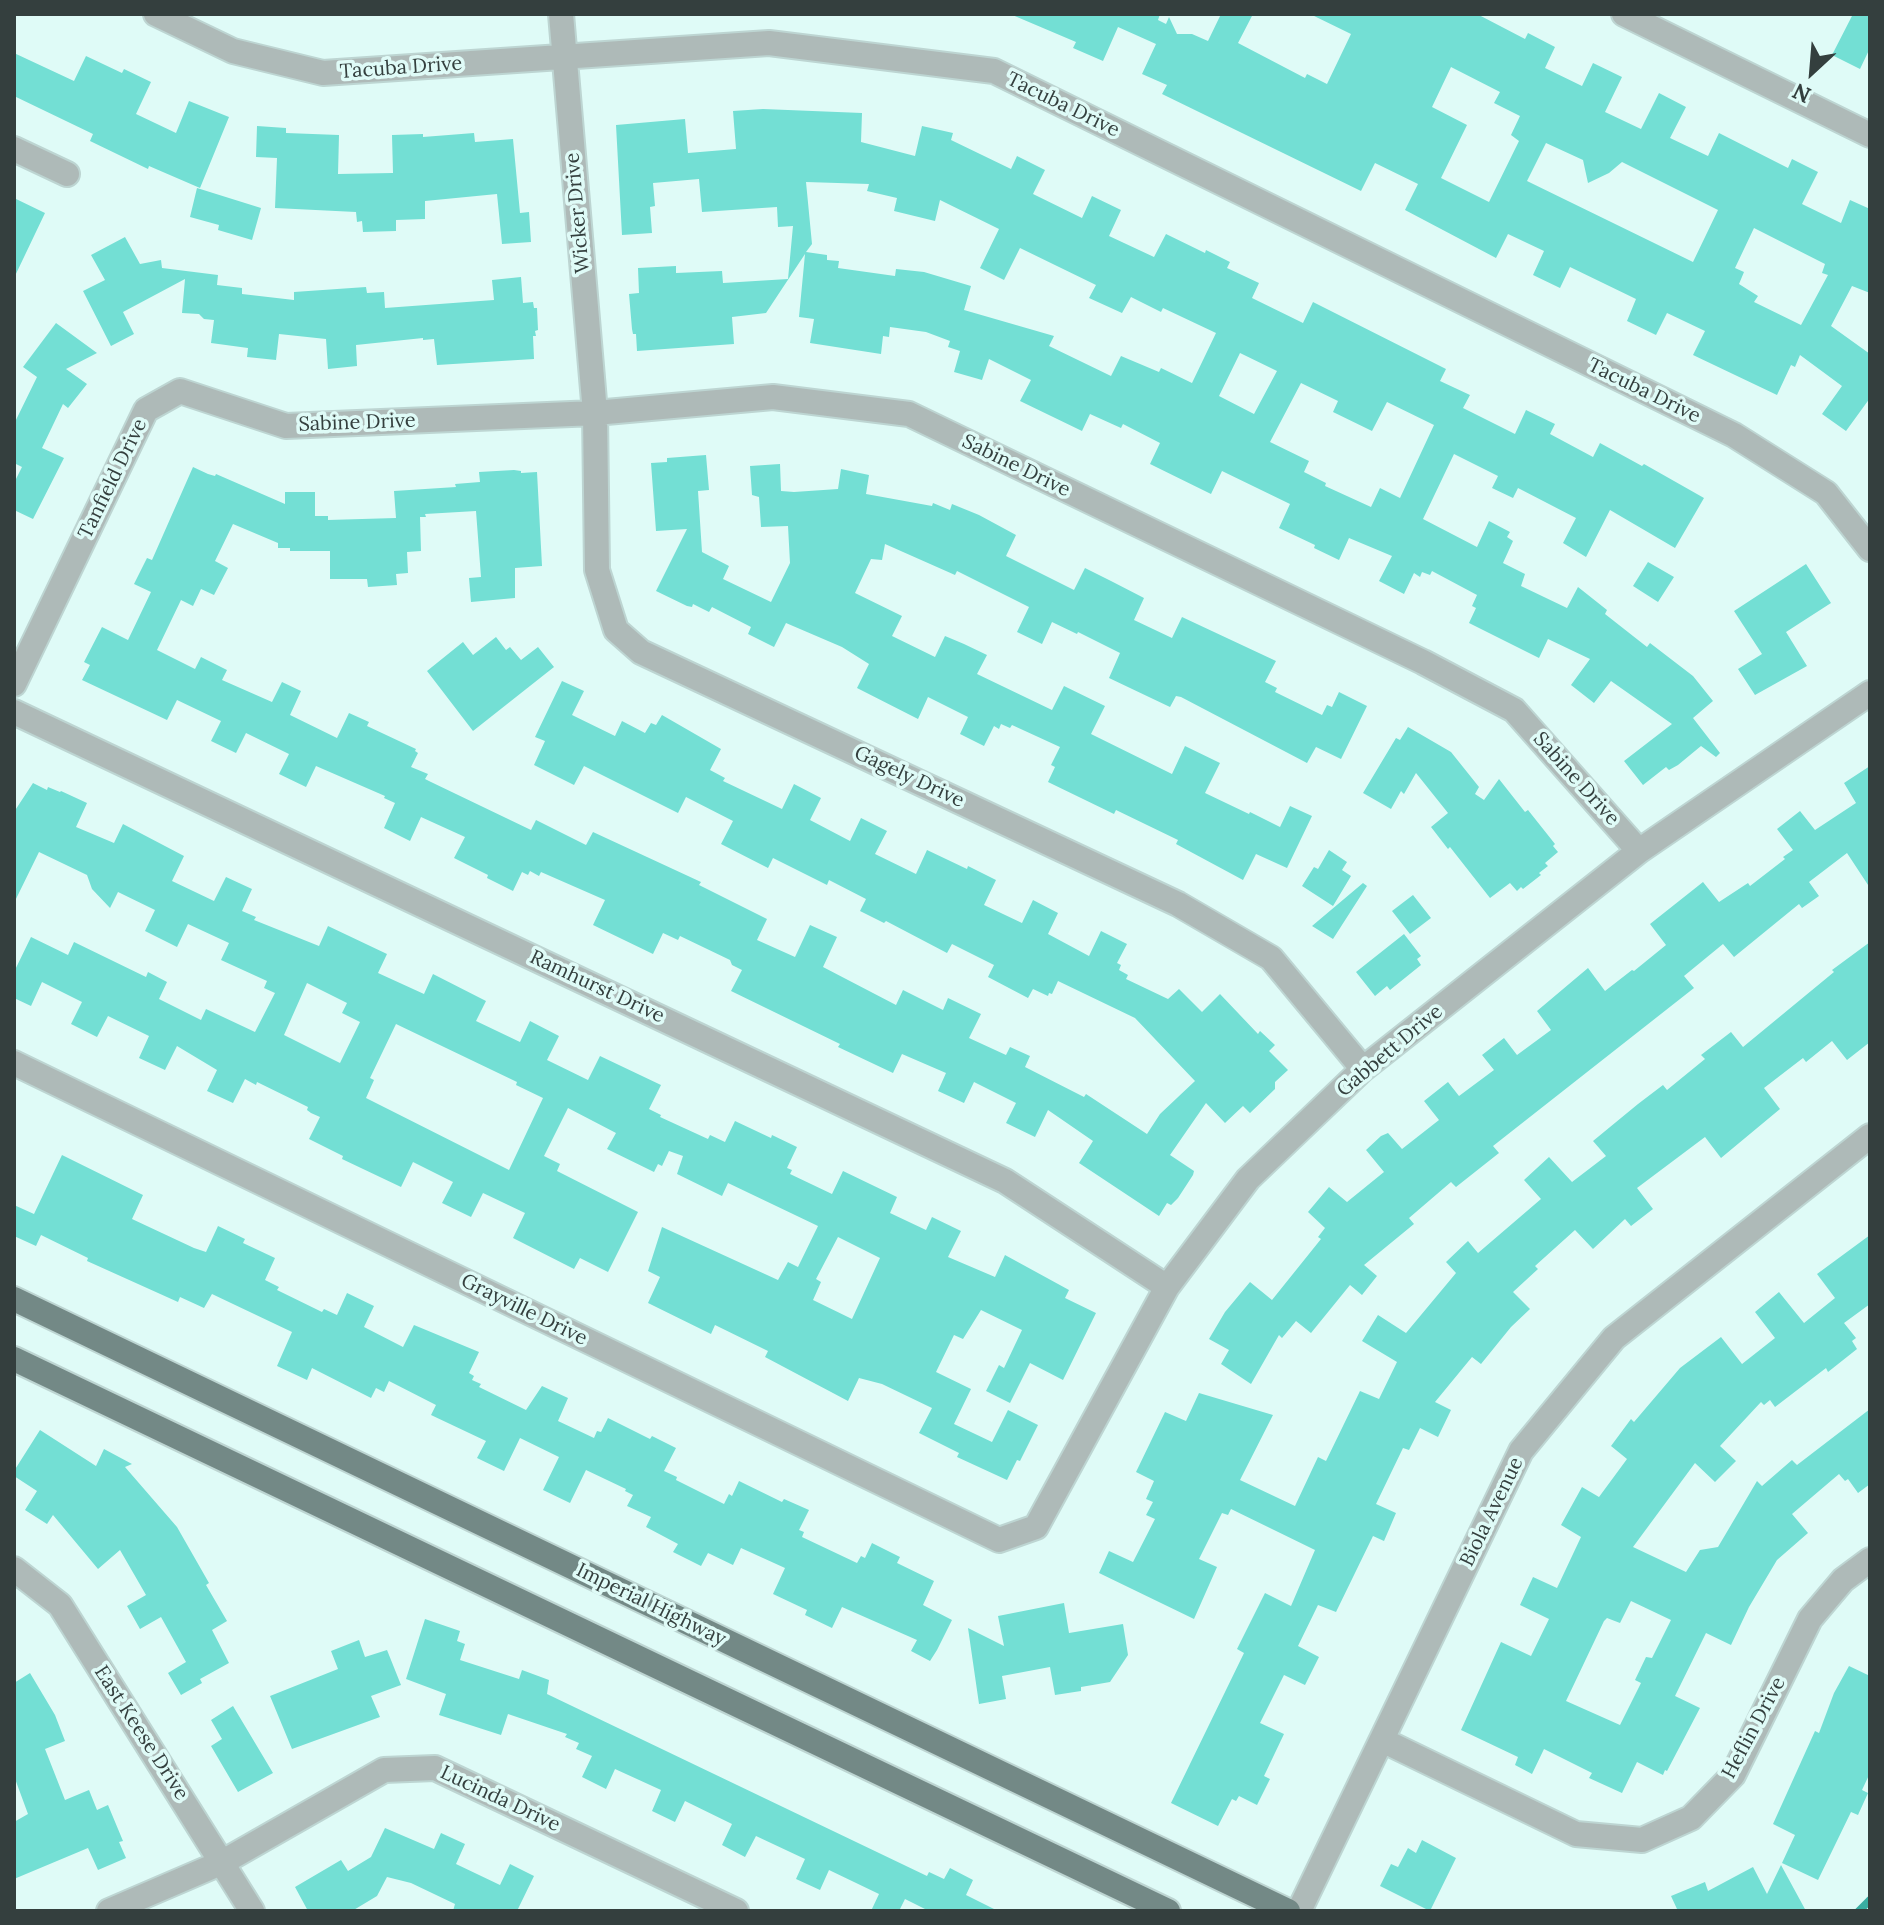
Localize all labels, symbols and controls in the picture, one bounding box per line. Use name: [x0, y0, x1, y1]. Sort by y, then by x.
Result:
north arrow: [1772, 32, 1852, 112]
street label: Tacuba Drive: [339, 52, 463, 84]
street label: Tacuba Drive: [1003, 67, 1123, 143]
text: N: [1788, 77, 1815, 110]
street label: Wicker Drive: [561, 152, 595, 274]
street label: Tacuba Drive: [1584, 353, 1704, 429]
street label: Sabine Drive: [298, 409, 416, 437]
street label: Tanfield Drive: [74, 415, 152, 543]
street label: Sabine Drive: [958, 430, 1074, 502]
street label: Sabine Drive: [1528, 727, 1624, 831]
street label: Gagely Drive: [850, 741, 968, 813]
street label: Ramhurst Drive: [526, 945, 668, 1029]
street label: Gabbett Drive: [1332, 1000, 1448, 1102]
street label: Grayville Drive: [457, 1269, 591, 1351]
street label: Biola Avenue: [1455, 1453, 1529, 1571]
street label: Imperial Highway: [572, 1558, 730, 1652]
street label: East Keese Drive: [89, 1661, 193, 1805]
street label: Heflin Drive: [1717, 1673, 1791, 1783]
street label: Lucinda Drive: [436, 1761, 564, 1837]

